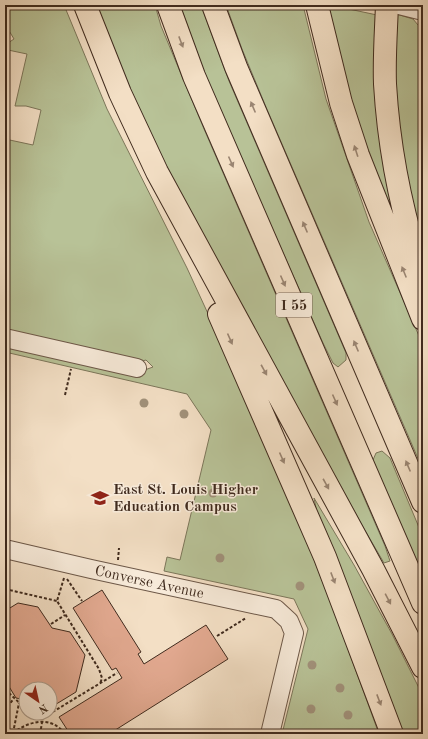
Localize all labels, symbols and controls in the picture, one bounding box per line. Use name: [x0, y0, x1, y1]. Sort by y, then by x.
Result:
one-way arrow: [179, 36, 185, 48]
one-way arrow: [250, 101, 256, 113]
one-way arrow: [353, 145, 359, 157]
one-way arrow: [228, 156, 234, 167]
one-way arrow: [301, 220, 307, 232]
one-way arrow: [400, 266, 406, 278]
one-way arrow: [280, 275, 286, 286]
road number: I 55: [276, 293, 312, 317]
one-way arrow: [227, 334, 233, 345]
one-way arrow: [353, 341, 359, 352]
one-way arrow: [261, 364, 267, 376]
one-way arrow: [332, 394, 338, 406]
one-way arrow: [279, 453, 285, 464]
one-way arrow: [404, 459, 410, 471]
one-way arrow: [323, 478, 330, 490]
place label: East St. Louis Higher Education Campus: [113, 483, 259, 515]
school or university icon: East St. Louis Higher Education Campus: [90, 488, 110, 508]
street label: Converse Avenue: [93, 564, 205, 602]
one-way arrow: [330, 572, 336, 584]
one-way arrow: [385, 593, 391, 604]
north arrow: [18, 681, 58, 721]
one-way arrow: [376, 694, 382, 706]
text: N: [36, 701, 49, 715]

